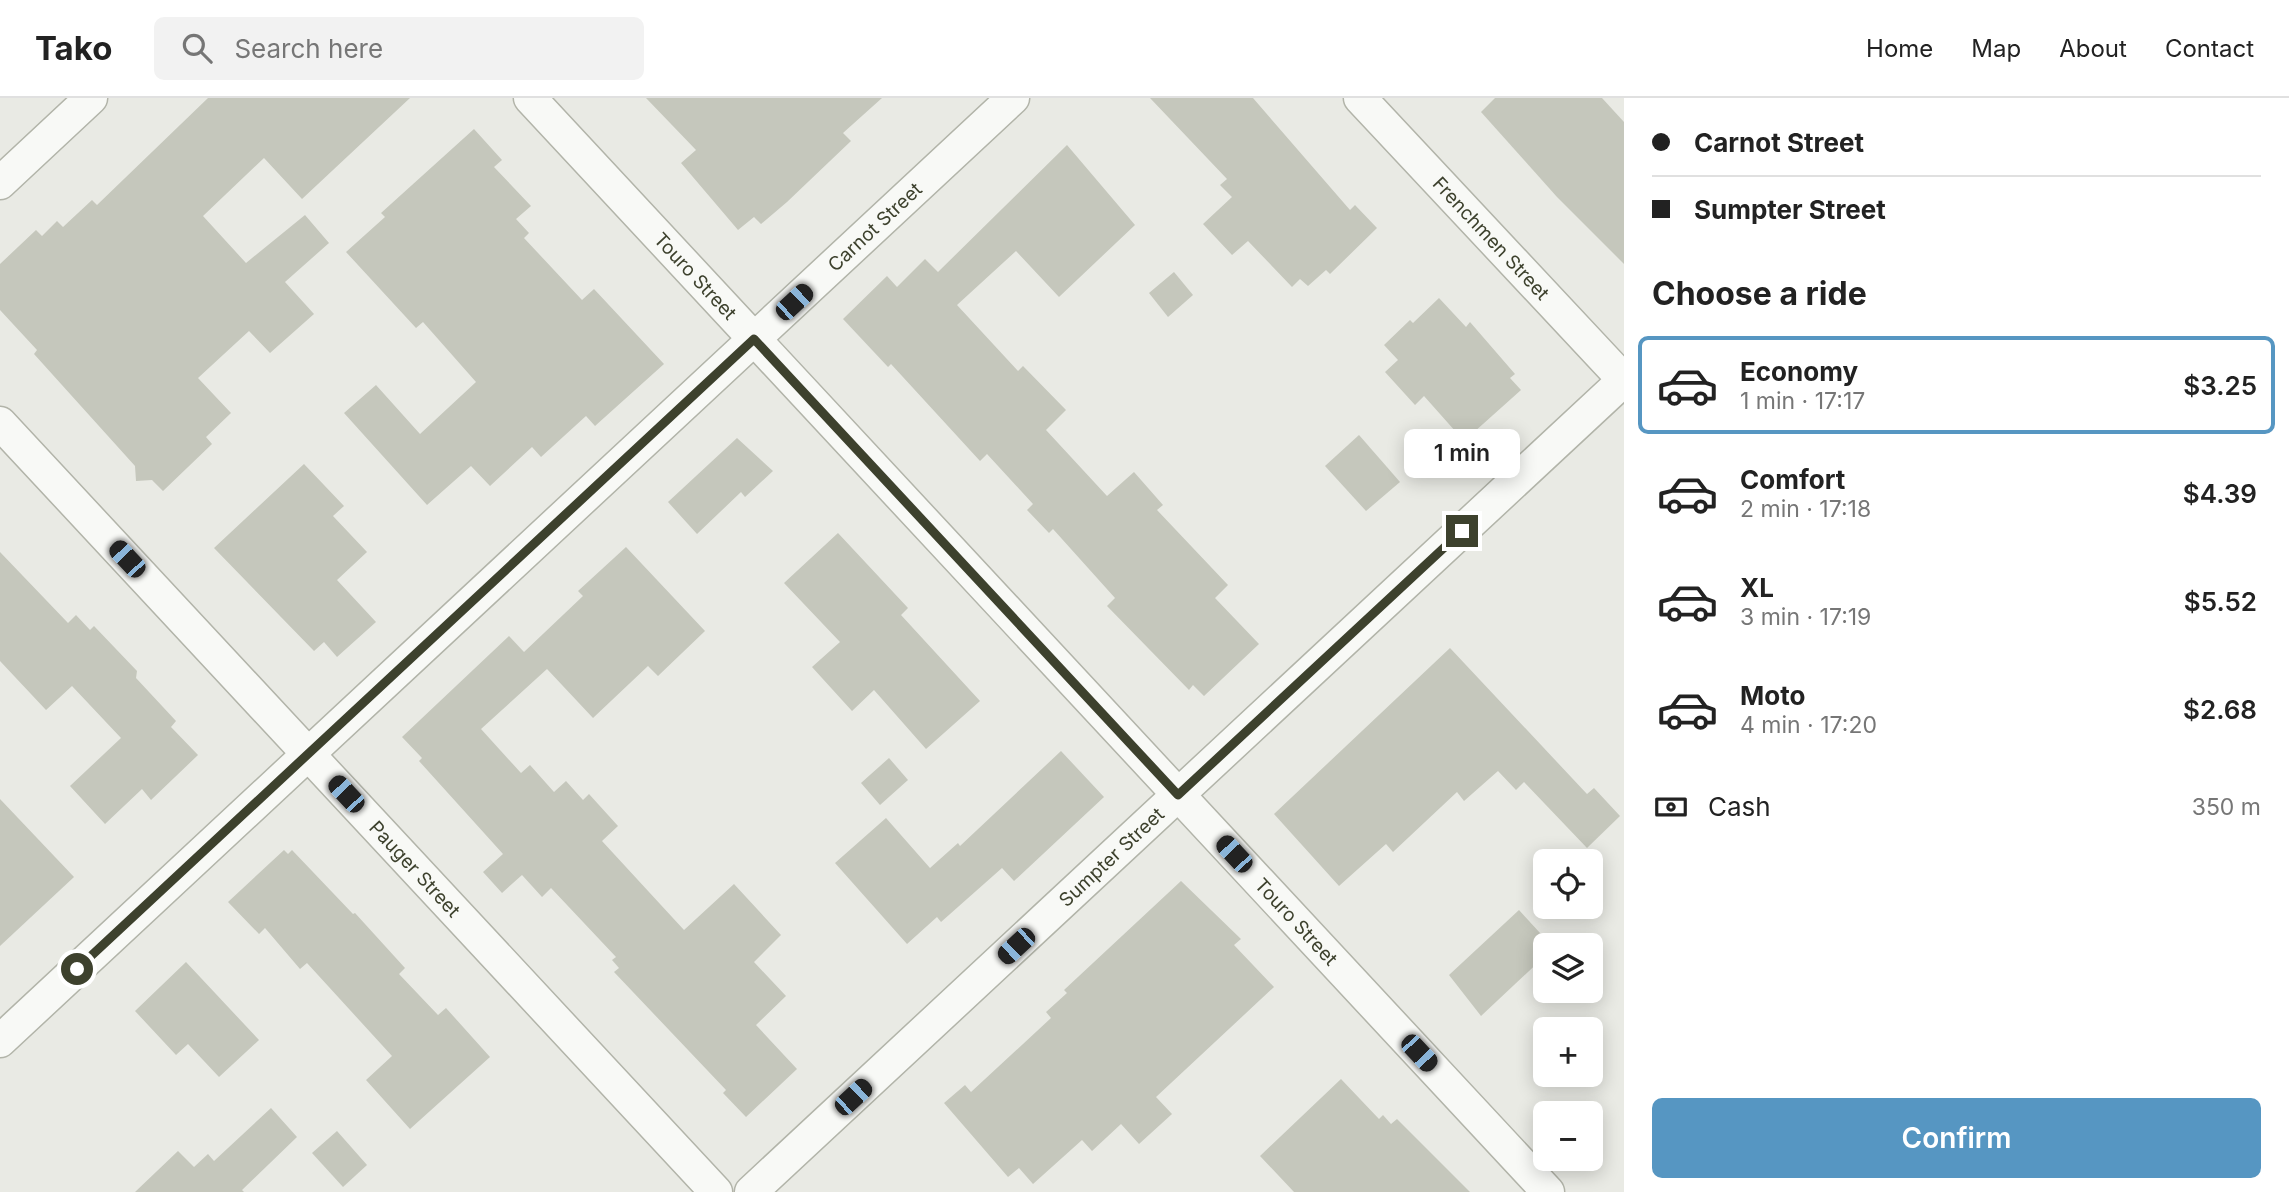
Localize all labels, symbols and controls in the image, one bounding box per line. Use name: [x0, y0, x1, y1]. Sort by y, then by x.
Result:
search box: [154, 17, 644, 80]
text: Tako: [35, 28, 112, 68]
icon: search: [178, 29, 216, 67]
text: Search here: [234, 33, 383, 64]
text: Home: [1866, 34, 1933, 63]
text: Map: [1971, 34, 2021, 63]
text: About: [2059, 34, 2127, 63]
text: Contact: [2165, 34, 2254, 63]
text: Carnot Street: [1694, 127, 1864, 158]
street label: Frenchmen Street: [1428, 172, 1554, 305]
street label: Carnot Street: [823, 178, 927, 276]
text: Sumpter Street: [1694, 194, 1886, 225]
street label: Touro Street: [649, 228, 741, 325]
text: Choose a ride: [1652, 274, 1867, 313]
car: [772, 280, 817, 324]
icon: car: [1656, 354, 1719, 417]
text: Economy: [1740, 356, 1858, 387]
text: $3.25: [2183, 370, 2257, 401]
text: 1 min · 17:17: [1740, 387, 1865, 415]
callout: 1 min: [1404, 430, 1520, 478]
text: 1 min: [1434, 439, 1490, 467]
icon: car: [1656, 462, 1719, 525]
text: Comfort: [1740, 464, 1845, 495]
text: $4.39: [2183, 478, 2257, 509]
text: 2 min · 17:18: [1740, 495, 1871, 523]
route end: [1446, 515, 1478, 547]
car: [105, 536, 150, 582]
icon: car: [1656, 570, 1719, 633]
text: XL: [1740, 572, 1774, 603]
text: $5.52: [2184, 586, 2257, 617]
text: 3 min · 17:19: [1740, 603, 1871, 631]
icon: car: [1656, 678, 1719, 741]
text: Moto: [1740, 680, 1805, 711]
text: $2.68: [2183, 694, 2257, 725]
text: 4 min · 17:20: [1740, 711, 1877, 739]
car: [324, 771, 369, 817]
icon: cash: [1652, 788, 1690, 826]
text: Cash: [1708, 791, 1771, 822]
text: 350 m: [2192, 793, 2261, 821]
street label: Sumpter Street: [1054, 803, 1169, 912]
street label: Pauger Street: [364, 816, 465, 922]
car: [1212, 831, 1257, 877]
map controls: [1533, 849, 1603, 1171]
button: locate: [1533, 849, 1603, 919]
street label: Touro Street: [1250, 874, 1342, 970]
car: [994, 924, 1039, 968]
button: layers: [1533, 933, 1603, 1003]
route start: [61, 953, 93, 985]
button: +: [1533, 1017, 1603, 1087]
car: [1397, 1030, 1442, 1076]
car: [831, 1075, 876, 1119]
button: Confirm: [1652, 1098, 2261, 1178]
button: −: [1533, 1101, 1603, 1171]

